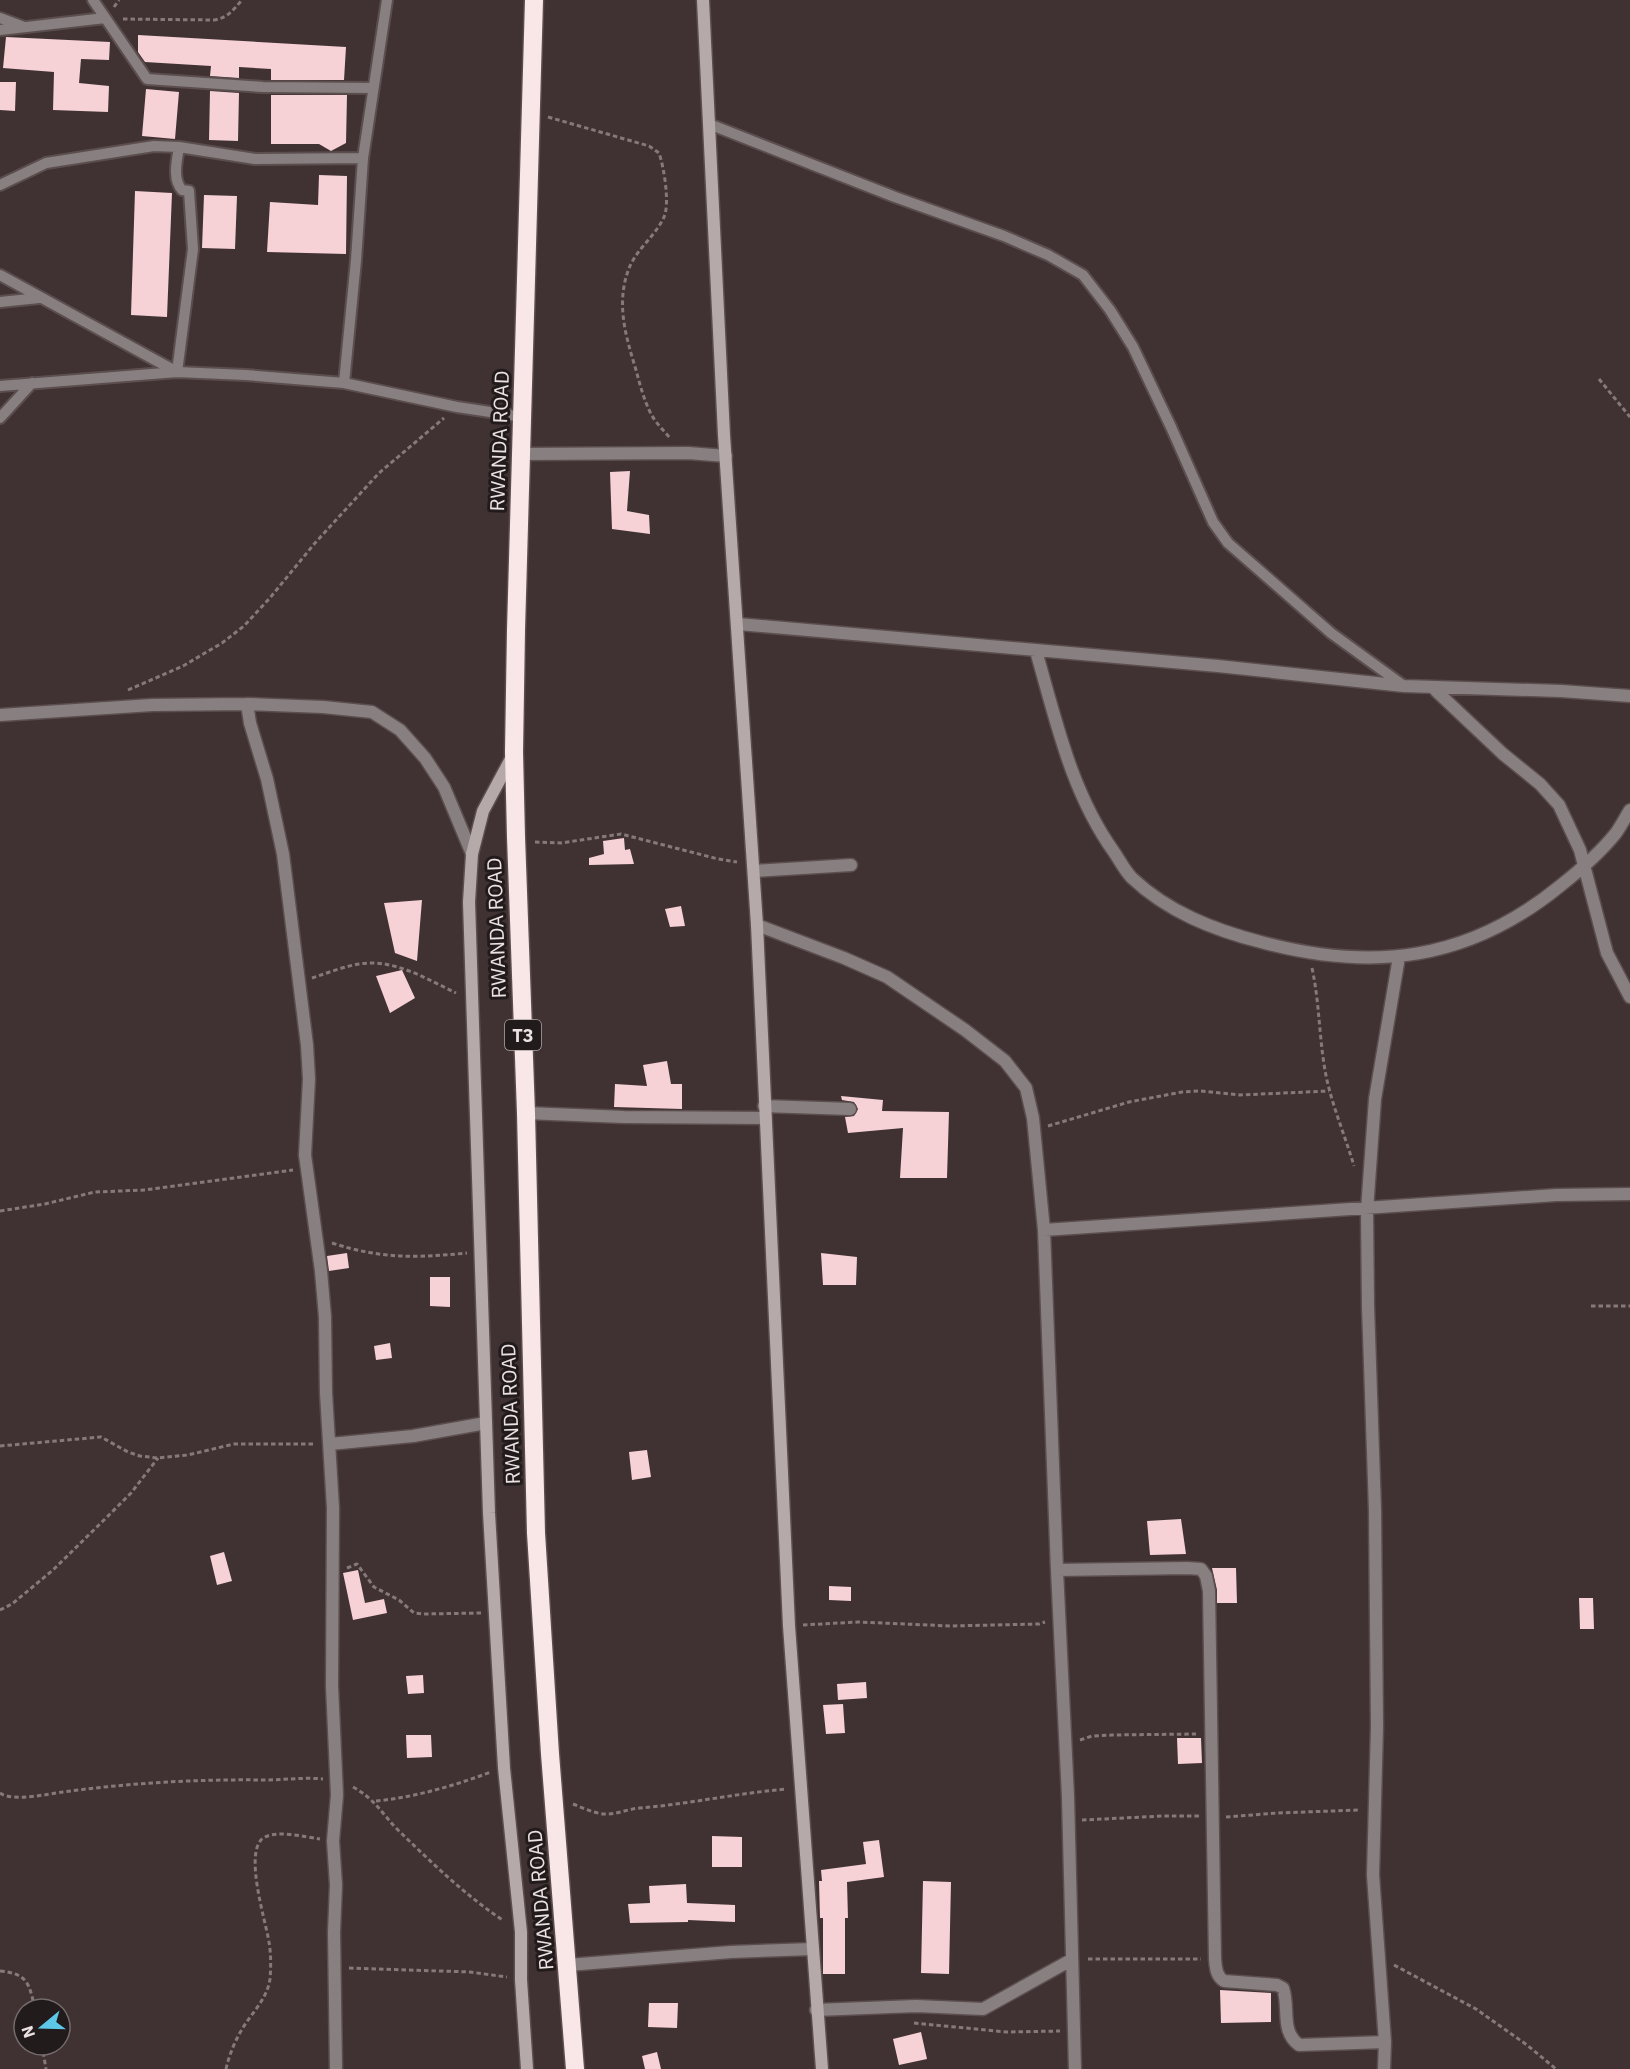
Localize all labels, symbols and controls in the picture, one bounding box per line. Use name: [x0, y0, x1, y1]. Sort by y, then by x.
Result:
street label: RWANDA ROAD: [483, 370, 515, 512]
street label: RWANDA ROAD: [480, 857, 512, 999]
road number: T3: [505, 1020, 541, 1050]
street label: RWANDA ROAD: [494, 1343, 526, 1485]
street label: RWANDA ROAD: [520, 1829, 560, 1971]
north arrow: [12, 1997, 72, 2057]
text: N: [16, 2023, 39, 2041]

